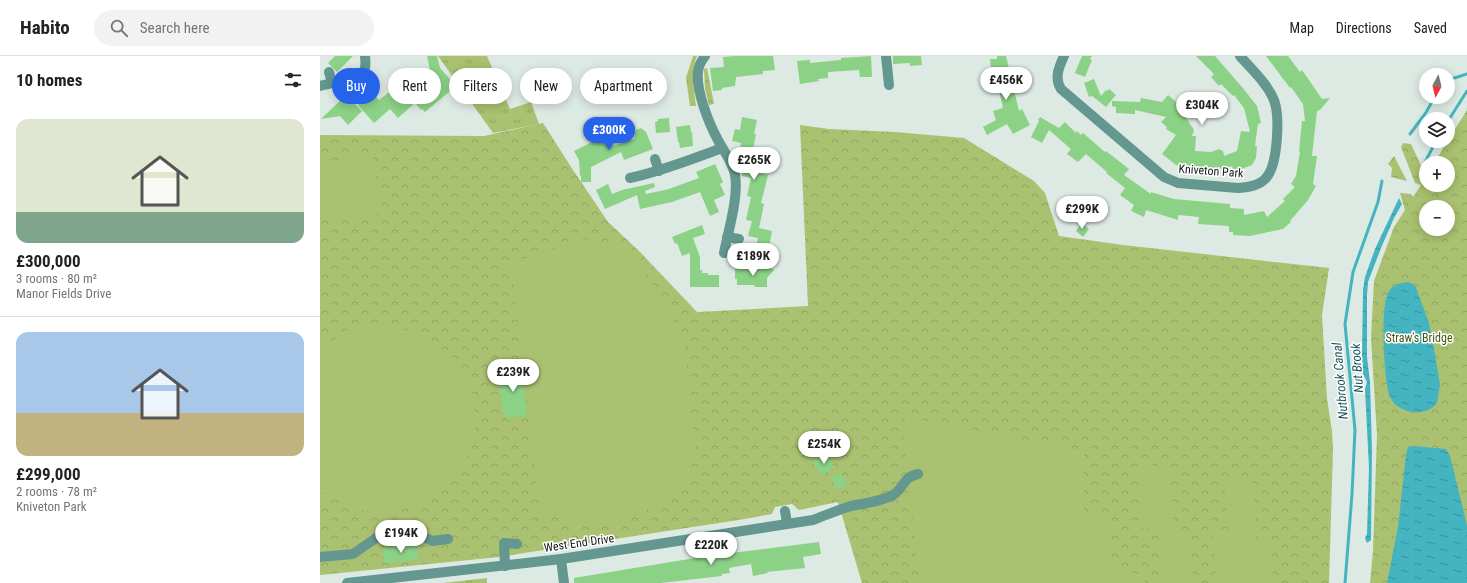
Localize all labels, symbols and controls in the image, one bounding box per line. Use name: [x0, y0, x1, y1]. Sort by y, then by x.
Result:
search box: [94, 10, 374, 46]
text: Habito: [20, 16, 70, 39]
icon: search: [108, 17, 130, 39]
text: Search here: [140, 19, 210, 37]
text: Map: [1290, 20, 1314, 36]
text: Directions: [1336, 20, 1392, 36]
text: Saved: [1414, 20, 1447, 36]
pin: £456K: [978, 67, 1034, 101]
chip: Buy: [332, 68, 380, 104]
chip: Rent: [388, 68, 441, 104]
chip: Filters: [449, 68, 512, 104]
chip: New: [520, 68, 572, 104]
chip: Apartment: [580, 68, 667, 104]
north arrow: [1419, 68, 1455, 104]
map controls: [1419, 68, 1455, 236]
icon: filters: [282, 69, 304, 91]
text: 10 homes: [16, 70, 82, 90]
text: £456K: [989, 72, 1023, 87]
pin: £304K: [1174, 92, 1230, 126]
text: £304K: [1185, 97, 1219, 112]
button: layers: [1419, 112, 1455, 148]
pin: £300K: [581, 117, 637, 151]
text: £300K: [592, 122, 626, 137]
icon: home: [124, 145, 196, 217]
pin: £265K: [726, 147, 782, 181]
text: £265K: [737, 152, 771, 167]
button: +: [1419, 156, 1455, 192]
street label: Kniveton Park: [1178, 162, 1245, 180]
pin: £299K: [1054, 196, 1110, 230]
button: −: [1419, 200, 1455, 236]
text: £299K: [1065, 201, 1099, 216]
pin: £189K: [725, 243, 781, 277]
text: £189K: [736, 248, 770, 263]
text: £300,000: [16, 251, 81, 271]
text: 3 rooms · 80 m²: [16, 271, 97, 286]
text: Manor Fields Drive: [16, 286, 111, 301]
park label: Straw's Bridge: [1385, 331, 1453, 345]
water label: Nutbrook Canal: [1329, 341, 1351, 420]
water label: Nut Brook: [1348, 342, 1366, 393]
icon: home: [124, 358, 196, 430]
pin: £239K: [485, 359, 541, 393]
text: £239K: [496, 364, 530, 379]
pin: £254K: [796, 431, 852, 465]
text: £254K: [807, 436, 841, 451]
text: £299,000: [16, 464, 81, 484]
text: 2 rooms · 78 m²: [16, 484, 97, 499]
text: Kniveton Park: [16, 499, 87, 514]
pin: £194K: [373, 520, 429, 554]
text: £194K: [384, 525, 418, 540]
street label: West End Drive: [543, 531, 615, 555]
pin: £220K: [683, 532, 739, 566]
text: £220K: [694, 537, 728, 552]

